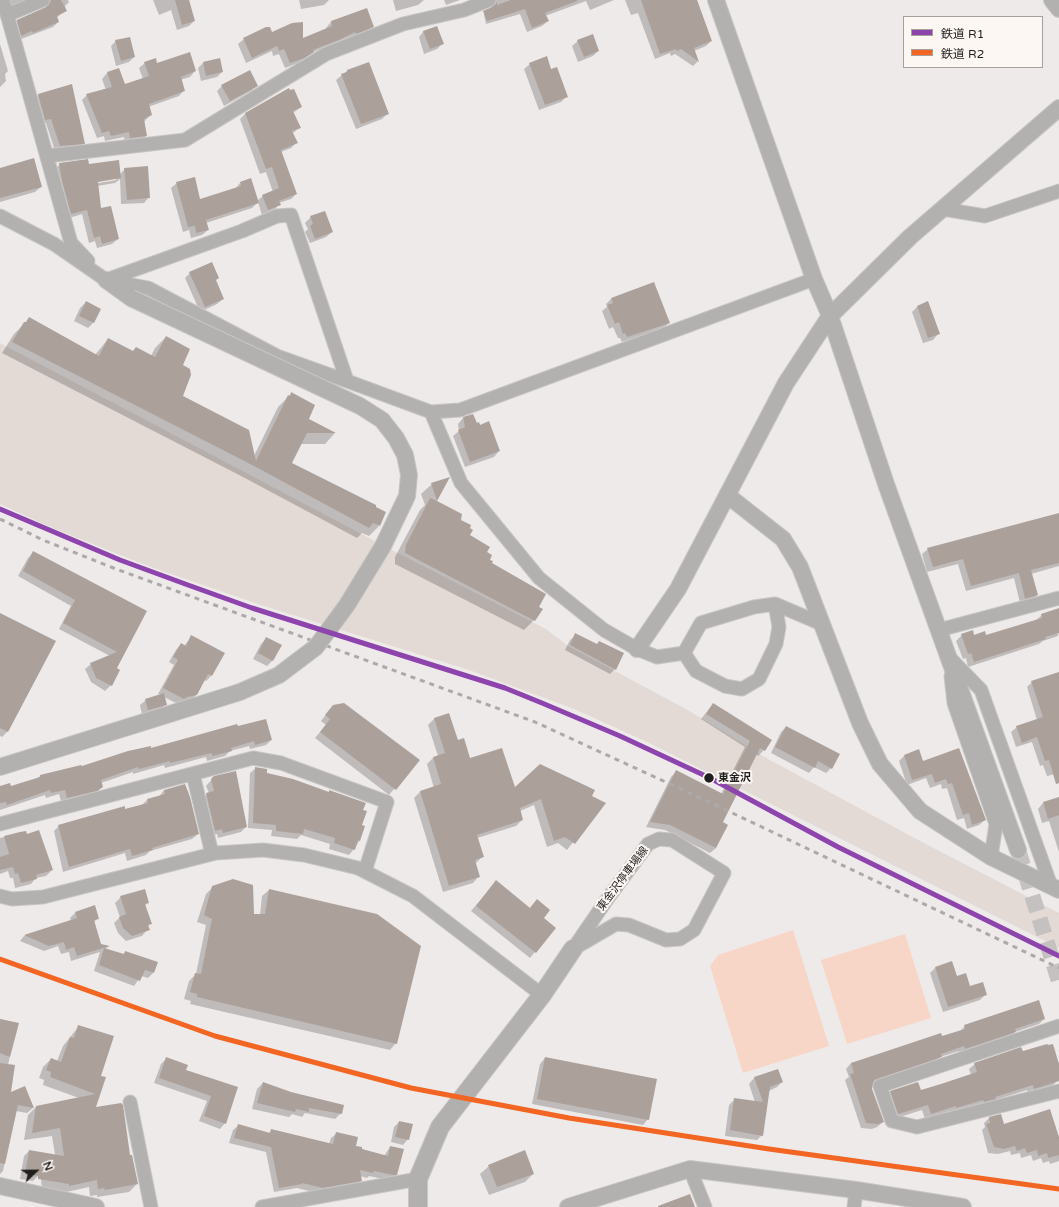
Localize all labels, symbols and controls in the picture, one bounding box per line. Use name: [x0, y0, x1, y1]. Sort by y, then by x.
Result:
legend: [903, 16, 1043, 68]
text: 鉄道 R1: [941, 27, 984, 41]
text: 鉄道 R2: [941, 47, 984, 61]
marker: 東金沢: [702, 771, 716, 785]
place label: 東金沢: [718, 771, 751, 785]
street label: 東金沢停車場線: [595, 844, 651, 914]
north arrow: [16, 1151, 56, 1191]
text: N: [40, 1160, 55, 1173]

